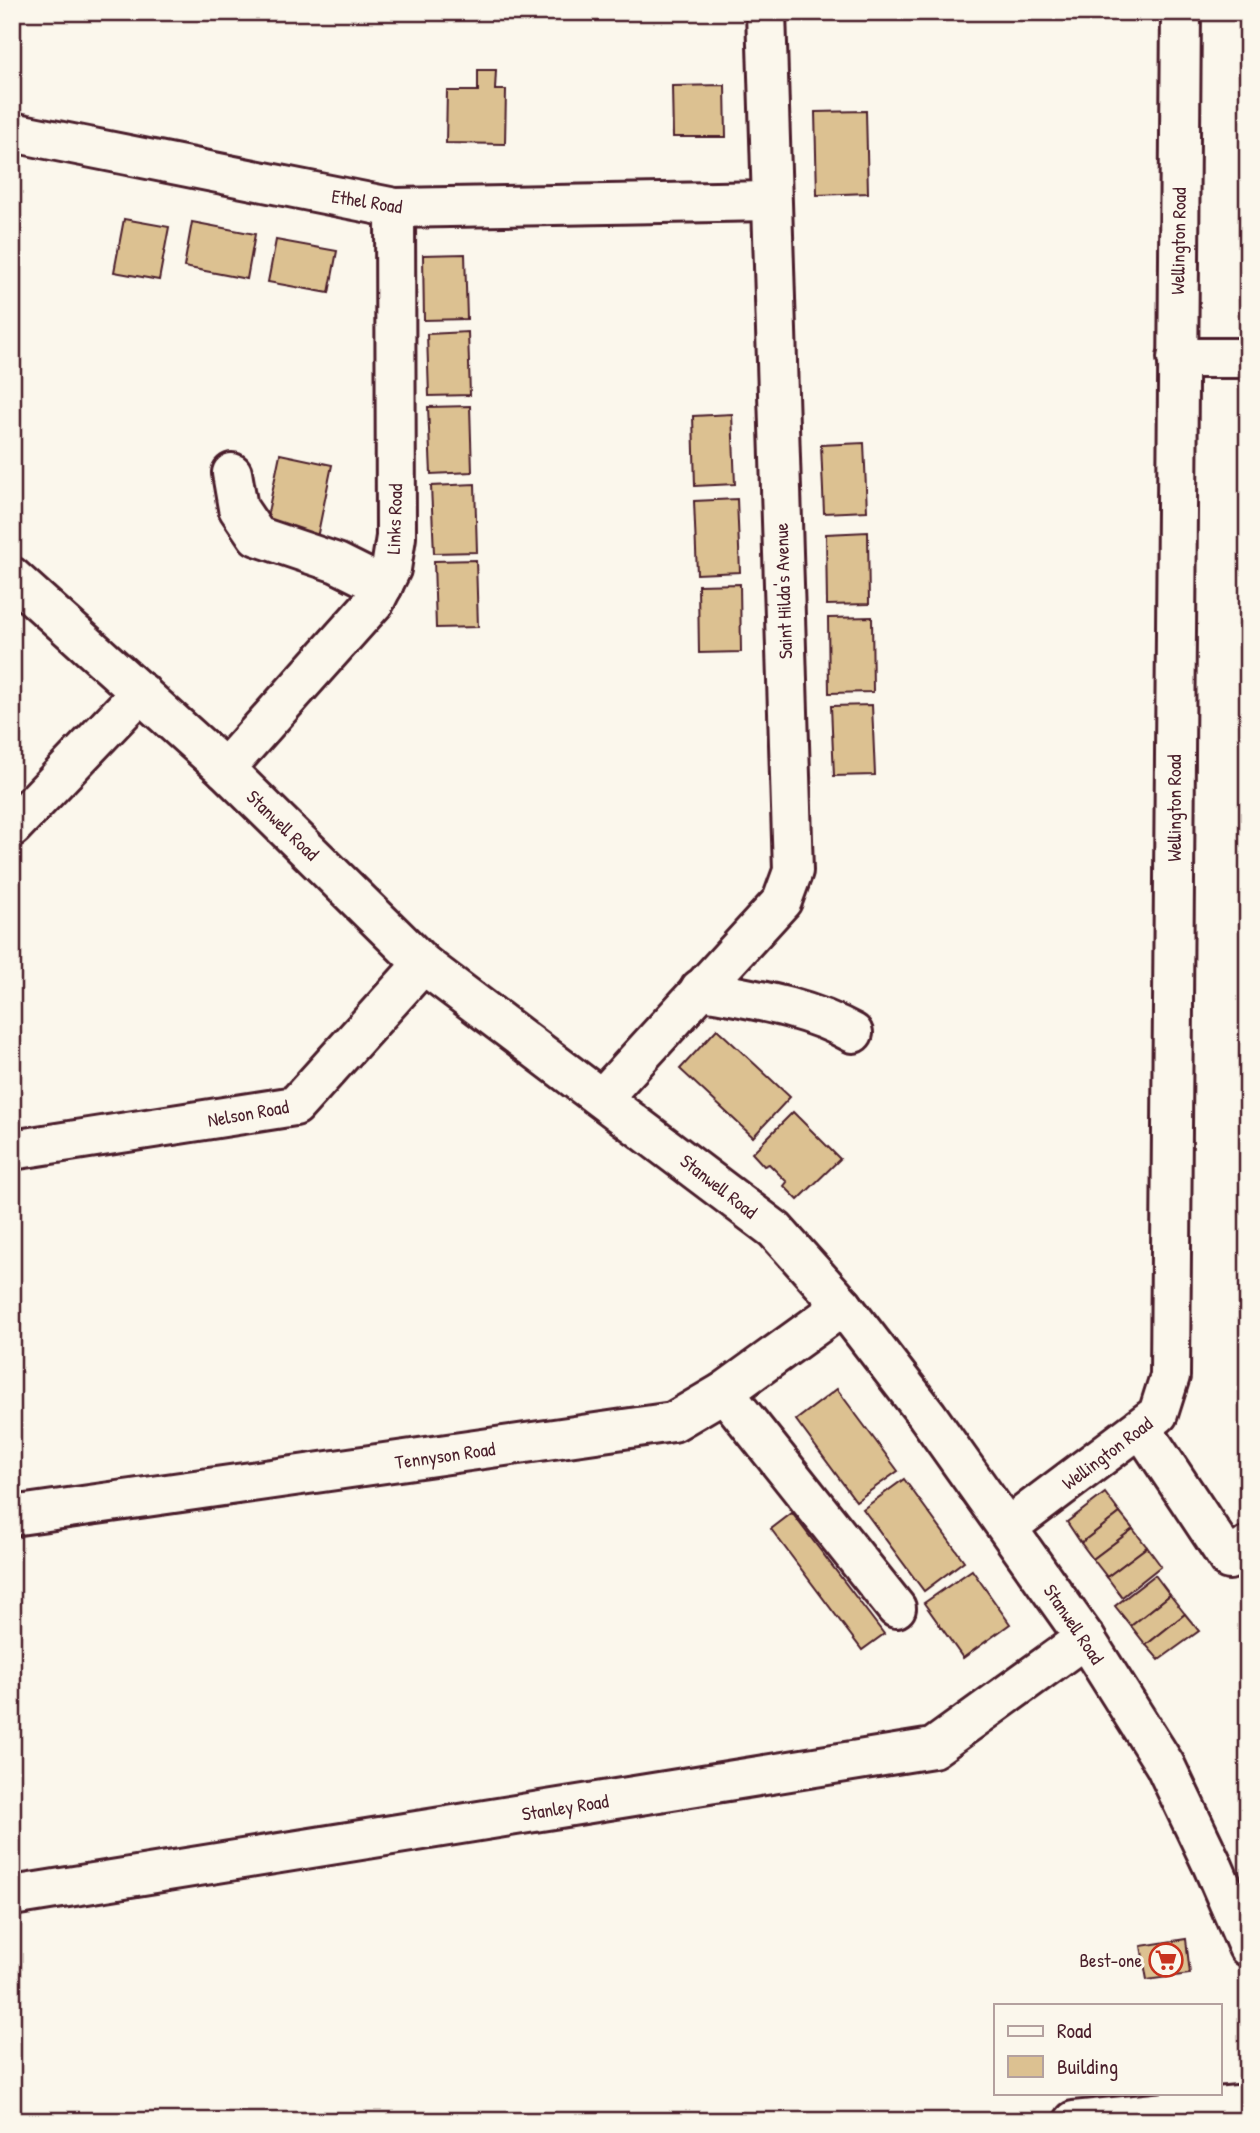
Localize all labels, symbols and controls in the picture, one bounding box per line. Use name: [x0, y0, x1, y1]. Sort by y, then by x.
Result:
street label: Ethel Road: [330, 183, 405, 219]
street label: Wellington Road: [1164, 187, 1192, 295]
street label: Links Road: [380, 483, 408, 555]
street label: Saint Hilda's Avenue: [768, 522, 798, 659]
street label: Wellington Road: [1161, 754, 1187, 862]
street label: Stanwell Road: [241, 784, 325, 866]
street label: Nelson Road: [205, 1093, 291, 1133]
street label: Stanwell Road: [675, 1148, 763, 1225]
street label: Wellington Road: [1056, 1410, 1158, 1496]
street label: Tennyson Road: [393, 1435, 497, 1475]
street label: Stanwell Road: [1038, 1579, 1111, 1670]
street label: Stanley Road: [520, 1787, 611, 1827]
supermarket icon: Best-one: [1147, 1941, 1185, 1979]
place label: Best-one: [1079, 1947, 1142, 1973]
legend: [994, 2004, 1222, 2094]
text: Road: [1057, 2016, 1091, 2045]
text: Building: [1057, 2052, 1118, 2081]

